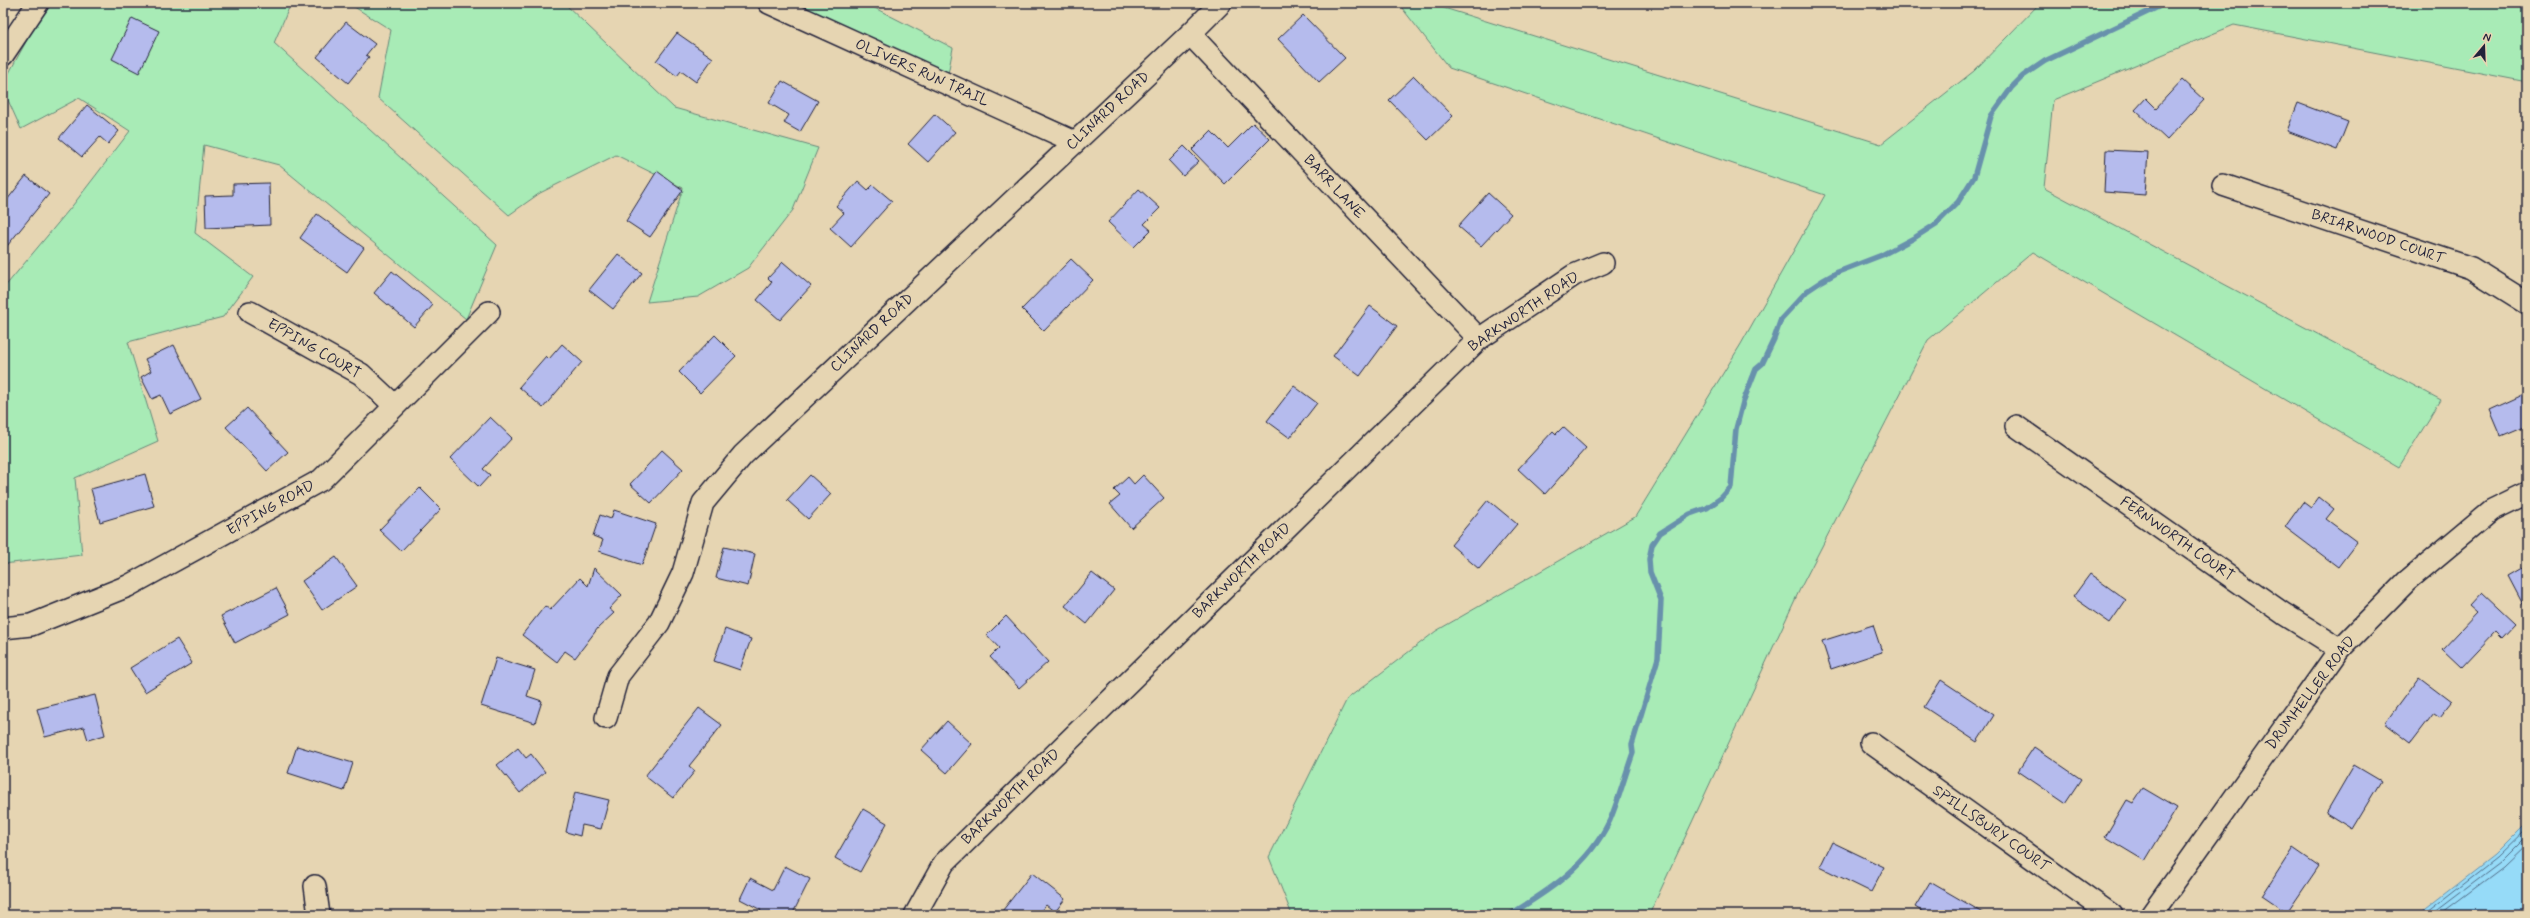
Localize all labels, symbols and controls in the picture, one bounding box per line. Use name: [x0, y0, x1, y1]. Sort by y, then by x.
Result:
north arrow: [2464, 26, 2504, 66]
text: N: [2481, 30, 2493, 45]
street label: OLIVERS RUN TRAIL: [852, 34, 992, 112]
street label: CLINARD ROAD: [1062, 67, 1154, 155]
street label: BARR LANE: [1299, 150, 1369, 224]
street label: BRIARWOOD COURT: [2309, 205, 2448, 269]
street label: BARKWORTH ROAD: [1464, 267, 1584, 357]
street label: CLINARD ROAD: [826, 289, 918, 377]
street label: EPPING COURT: [264, 314, 365, 384]
street label: EPPING ROAD: [223, 476, 319, 540]
street label: FERNWORTH COURT: [2116, 492, 2238, 586]
street label: BARKWORTH ROAD: [1188, 519, 1296, 623]
street label: DRUMHELLER ROAD: [2262, 632, 2360, 754]
street label: BARKWORTH ROAD: [957, 745, 1065, 849]
street label: SPILLSBURY COURT: [1928, 781, 2054, 878]

